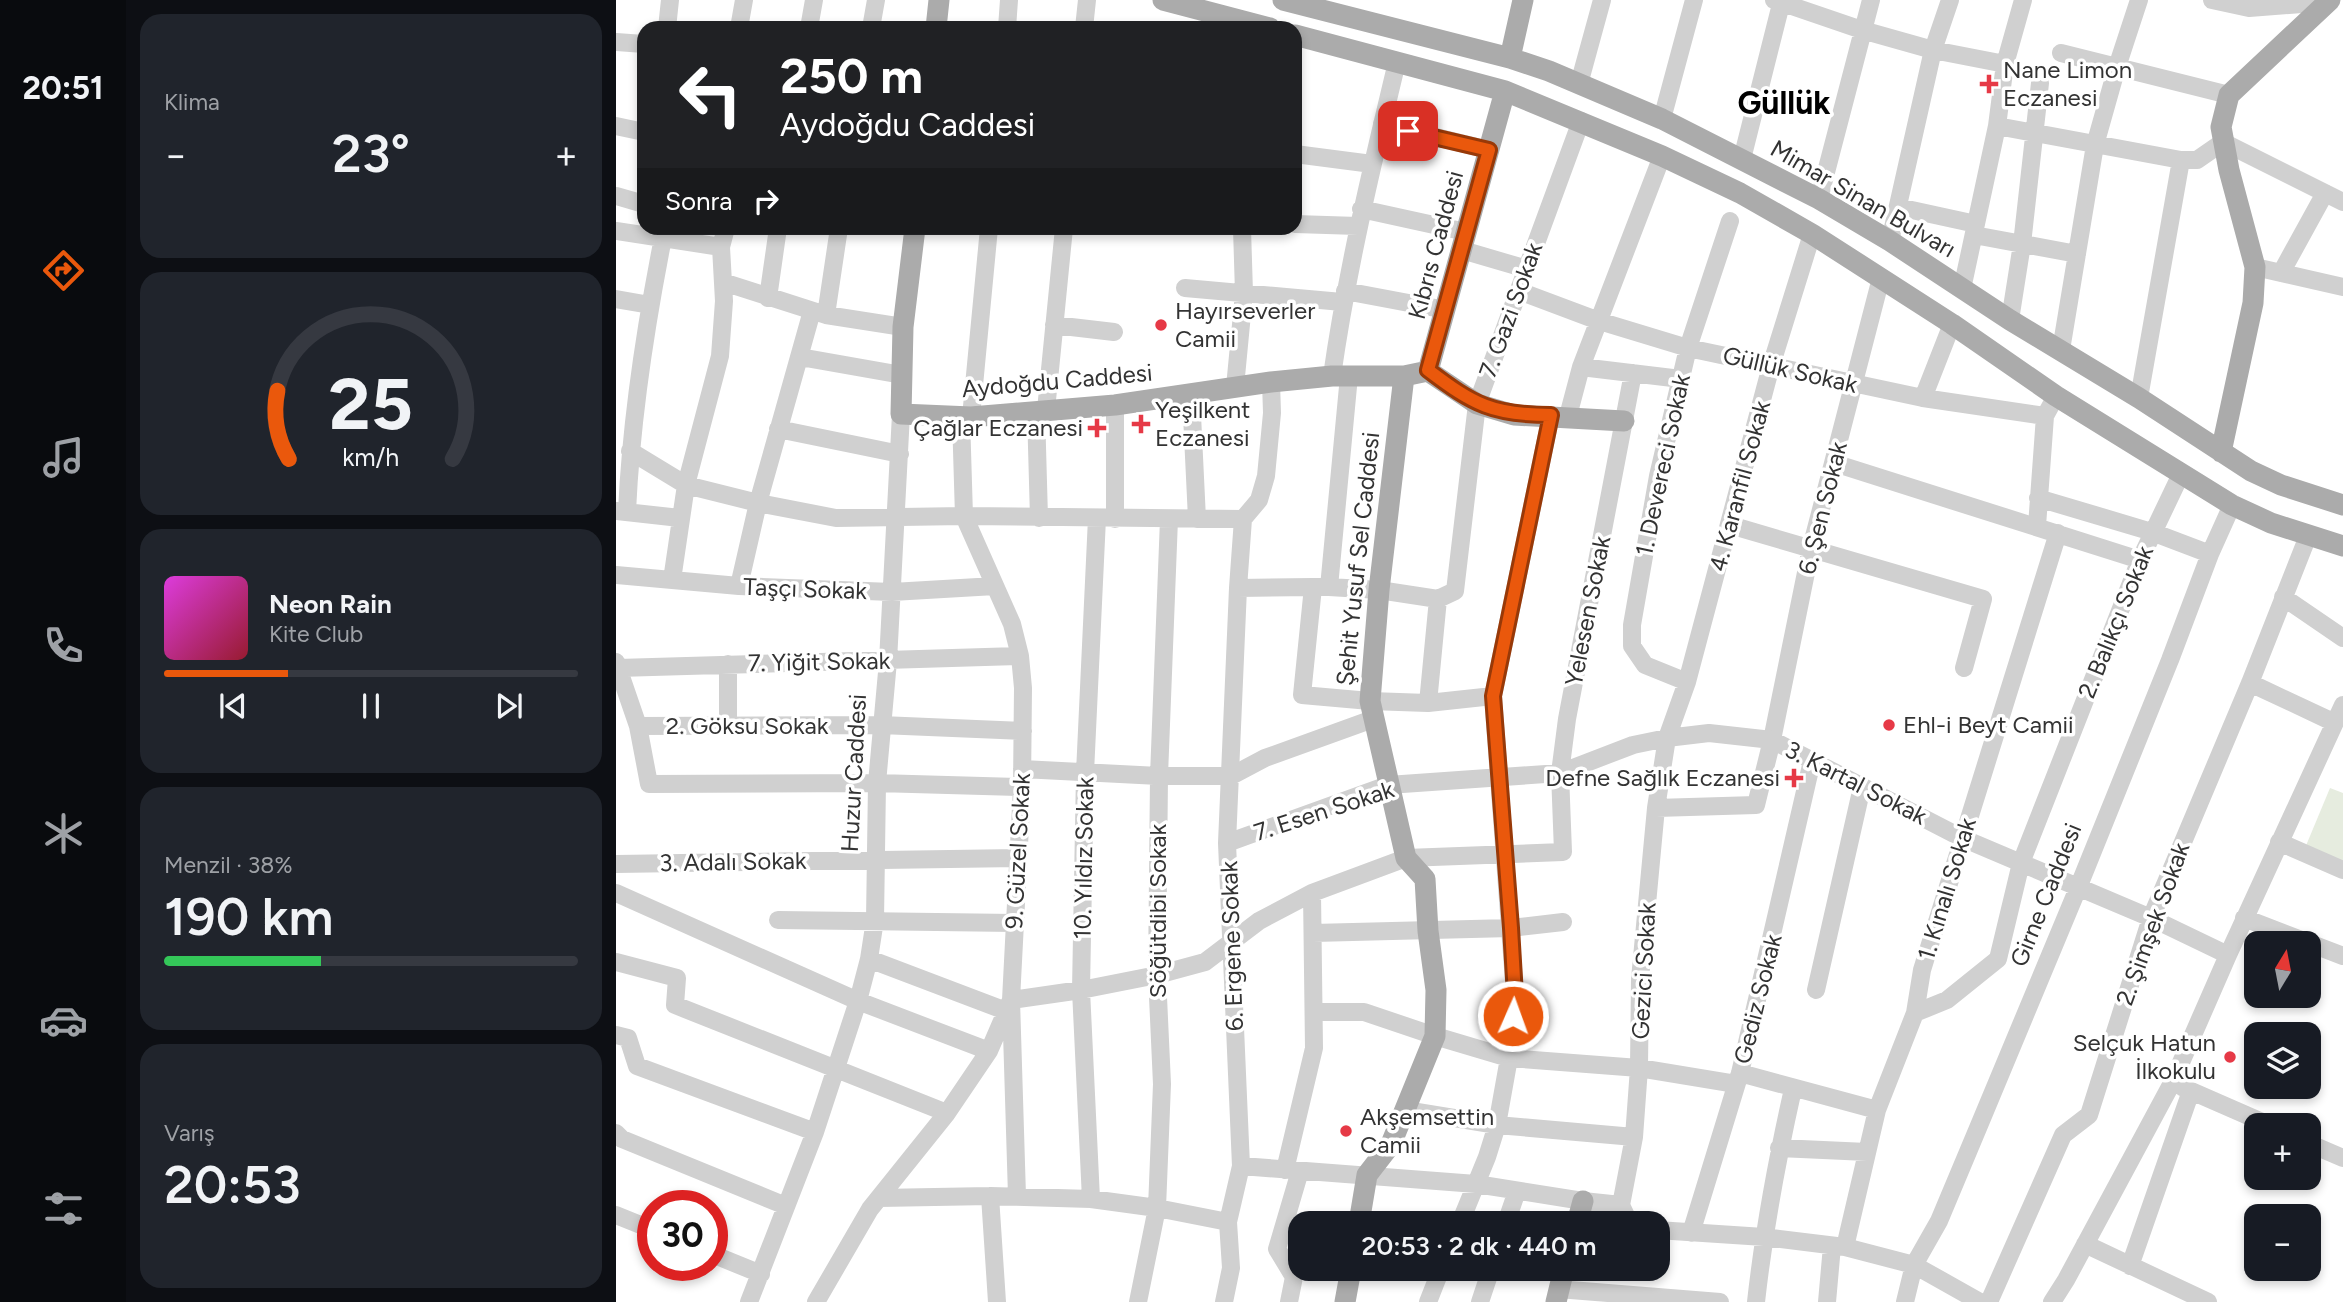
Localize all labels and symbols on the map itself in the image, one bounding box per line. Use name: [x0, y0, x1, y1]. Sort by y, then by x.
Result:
place label: Nane Limon Eczanesi: [2003, 55, 2132, 112]
marker: Nane Limon Eczanesi: [1981, 76, 1997, 92]
district label: Güllük: [1737, 84, 1831, 122]
pin: [1378, 101, 1438, 161]
street label: Mimar Sinan Bulvarı: [1765, 134, 1961, 263]
street label: Kıbrıs Caddesi: [1402, 167, 1469, 322]
street label: 7. Gazi Sokak: [1473, 238, 1548, 381]
place label: Hayırseverler Camii: [1175, 296, 1315, 353]
marker: Hayırseverler Camii: [1153, 317, 1169, 333]
street label: Güllük Sokak: [1720, 340, 1860, 399]
street label: Aydoğdu Caddesi: [960, 358, 1154, 403]
street label: 1. Devereci Sokak: [1629, 371, 1696, 558]
place label: Yeşilkent Eczanesi: [1155, 395, 1250, 452]
street label: 4. Karanfil Sokak: [1703, 397, 1776, 575]
place label: Çağlar Eczanesi: [913, 413, 1083, 442]
marker: Yeşilkent Eczanesi: [1133, 416, 1149, 432]
marker: Çağlar Eczanesi: [1089, 420, 1105, 436]
street label: Şehit Yusuf Sel Caddesi: [1330, 431, 1385, 687]
street label: 6. Şen Sokak: [1792, 438, 1853, 577]
street label: Yelesen Sokak: [1559, 533, 1616, 688]
street label: 2. Balıkçı Sokak: [2072, 541, 2159, 702]
street label: Taşçı Sokak: [743, 572, 868, 605]
street label: 7. Yiğit Sokak: [748, 646, 891, 677]
street label: Huzur Caddesi: [835, 693, 872, 853]
place label: Ehl-i Beyt Camii: [1903, 710, 2074, 739]
street label: 2. Göksu Sokak: [666, 711, 829, 740]
marker: Ehl-i Beyt Camii: [1881, 717, 1897, 733]
street label: 3. Kartal Sokak: [1781, 734, 1932, 831]
place label: Defne Sağlık Eczanesi: [1545, 763, 1780, 792]
marker: Defne Sağlık Eczanesi: [1786, 770, 1802, 786]
street label: 9. Güzel Sokak: [999, 772, 1036, 930]
street label: 7. Esen Sokak: [1250, 774, 1398, 847]
street label: 10. Yıldız Sokak: [1068, 776, 1099, 940]
street label: 1. Kınalı Sokak: [1911, 814, 1982, 964]
street label: Girne Caddesi: [2004, 819, 2087, 971]
street label: Söğütdibi Sokak: [1143, 824, 1172, 998]
street label: 2. Şimşek Sokak: [2110, 838, 2196, 1009]
street label: 3. Adalı Sokak: [659, 846, 807, 877]
street label: 6. Ergene Sokak: [1214, 860, 1249, 1032]
street label: Gezici Sokak: [1625, 901, 1662, 1040]
street label: Gediz Sokak: [1727, 931, 1788, 1067]
north arrow: [2244, 931, 2320, 1008]
position arrow: [1476, 979, 1550, 1053]
place label: Selçuk Hatun İlkokulu: [2073, 1028, 2216, 1085]
marker: Selçuk Hatun İlkokulu: [2222, 1049, 2238, 1065]
place label: Akşemsettin Camii: [1360, 1102, 1494, 1159]
marker: Akşemsettin Camii: [1338, 1123, 1354, 1139]
speed limit sign: 30: [637, 1190, 728, 1281]

